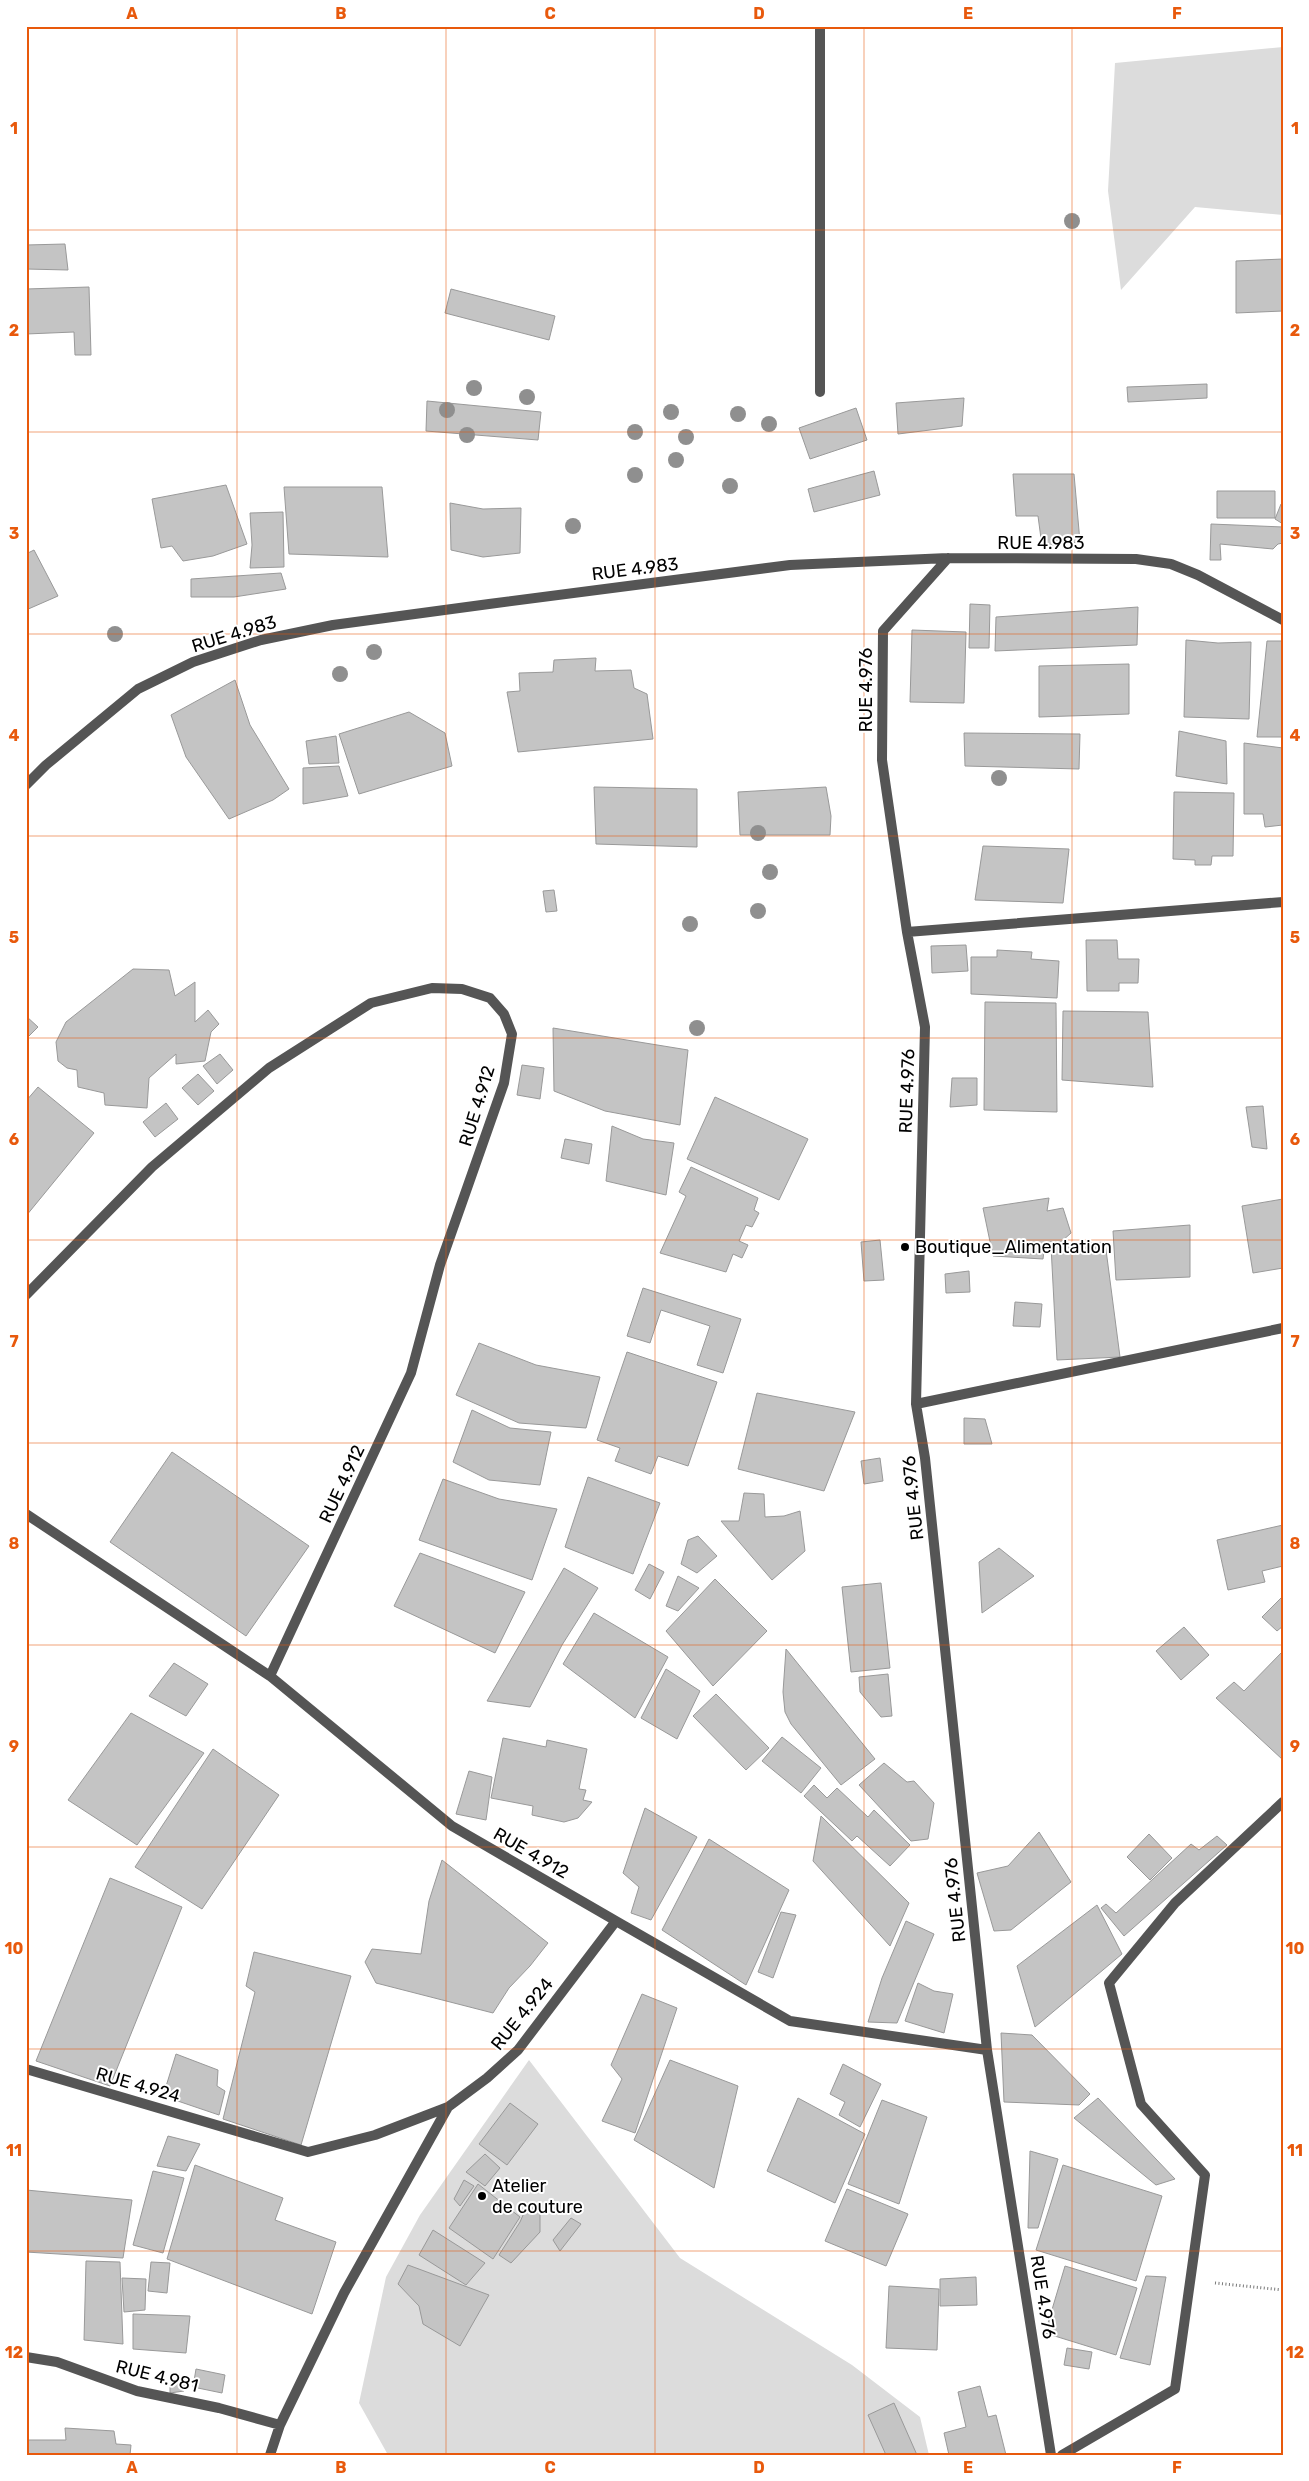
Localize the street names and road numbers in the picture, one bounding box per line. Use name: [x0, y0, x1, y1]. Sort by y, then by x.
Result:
street label: RUE 4.983: [997, 532, 1085, 554]
street label: RUE 4.983: [590, 553, 680, 585]
street label: RUE 4.983: [189, 611, 279, 657]
street label: RUE 4.976: [855, 648, 877, 732]
street label: RUE 4.976: [895, 1048, 919, 1134]
street label: RUE 4.912: [454, 1063, 500, 1149]
street label: RUE 4.912: [314, 1442, 370, 1526]
street label: RUE 4.976: [898, 1455, 928, 1541]
street label: RUE 4.912: [489, 1823, 573, 1883]
street label: RUE 4.976: [940, 1857, 970, 1943]
street label: RUE 4.924: [486, 1973, 558, 2055]
street label: RUE 4.924: [93, 2062, 183, 2108]
street label: RUE 4.976: [1026, 2254, 1061, 2341]
street label: RUE 4.981: [113, 2355, 201, 2397]

